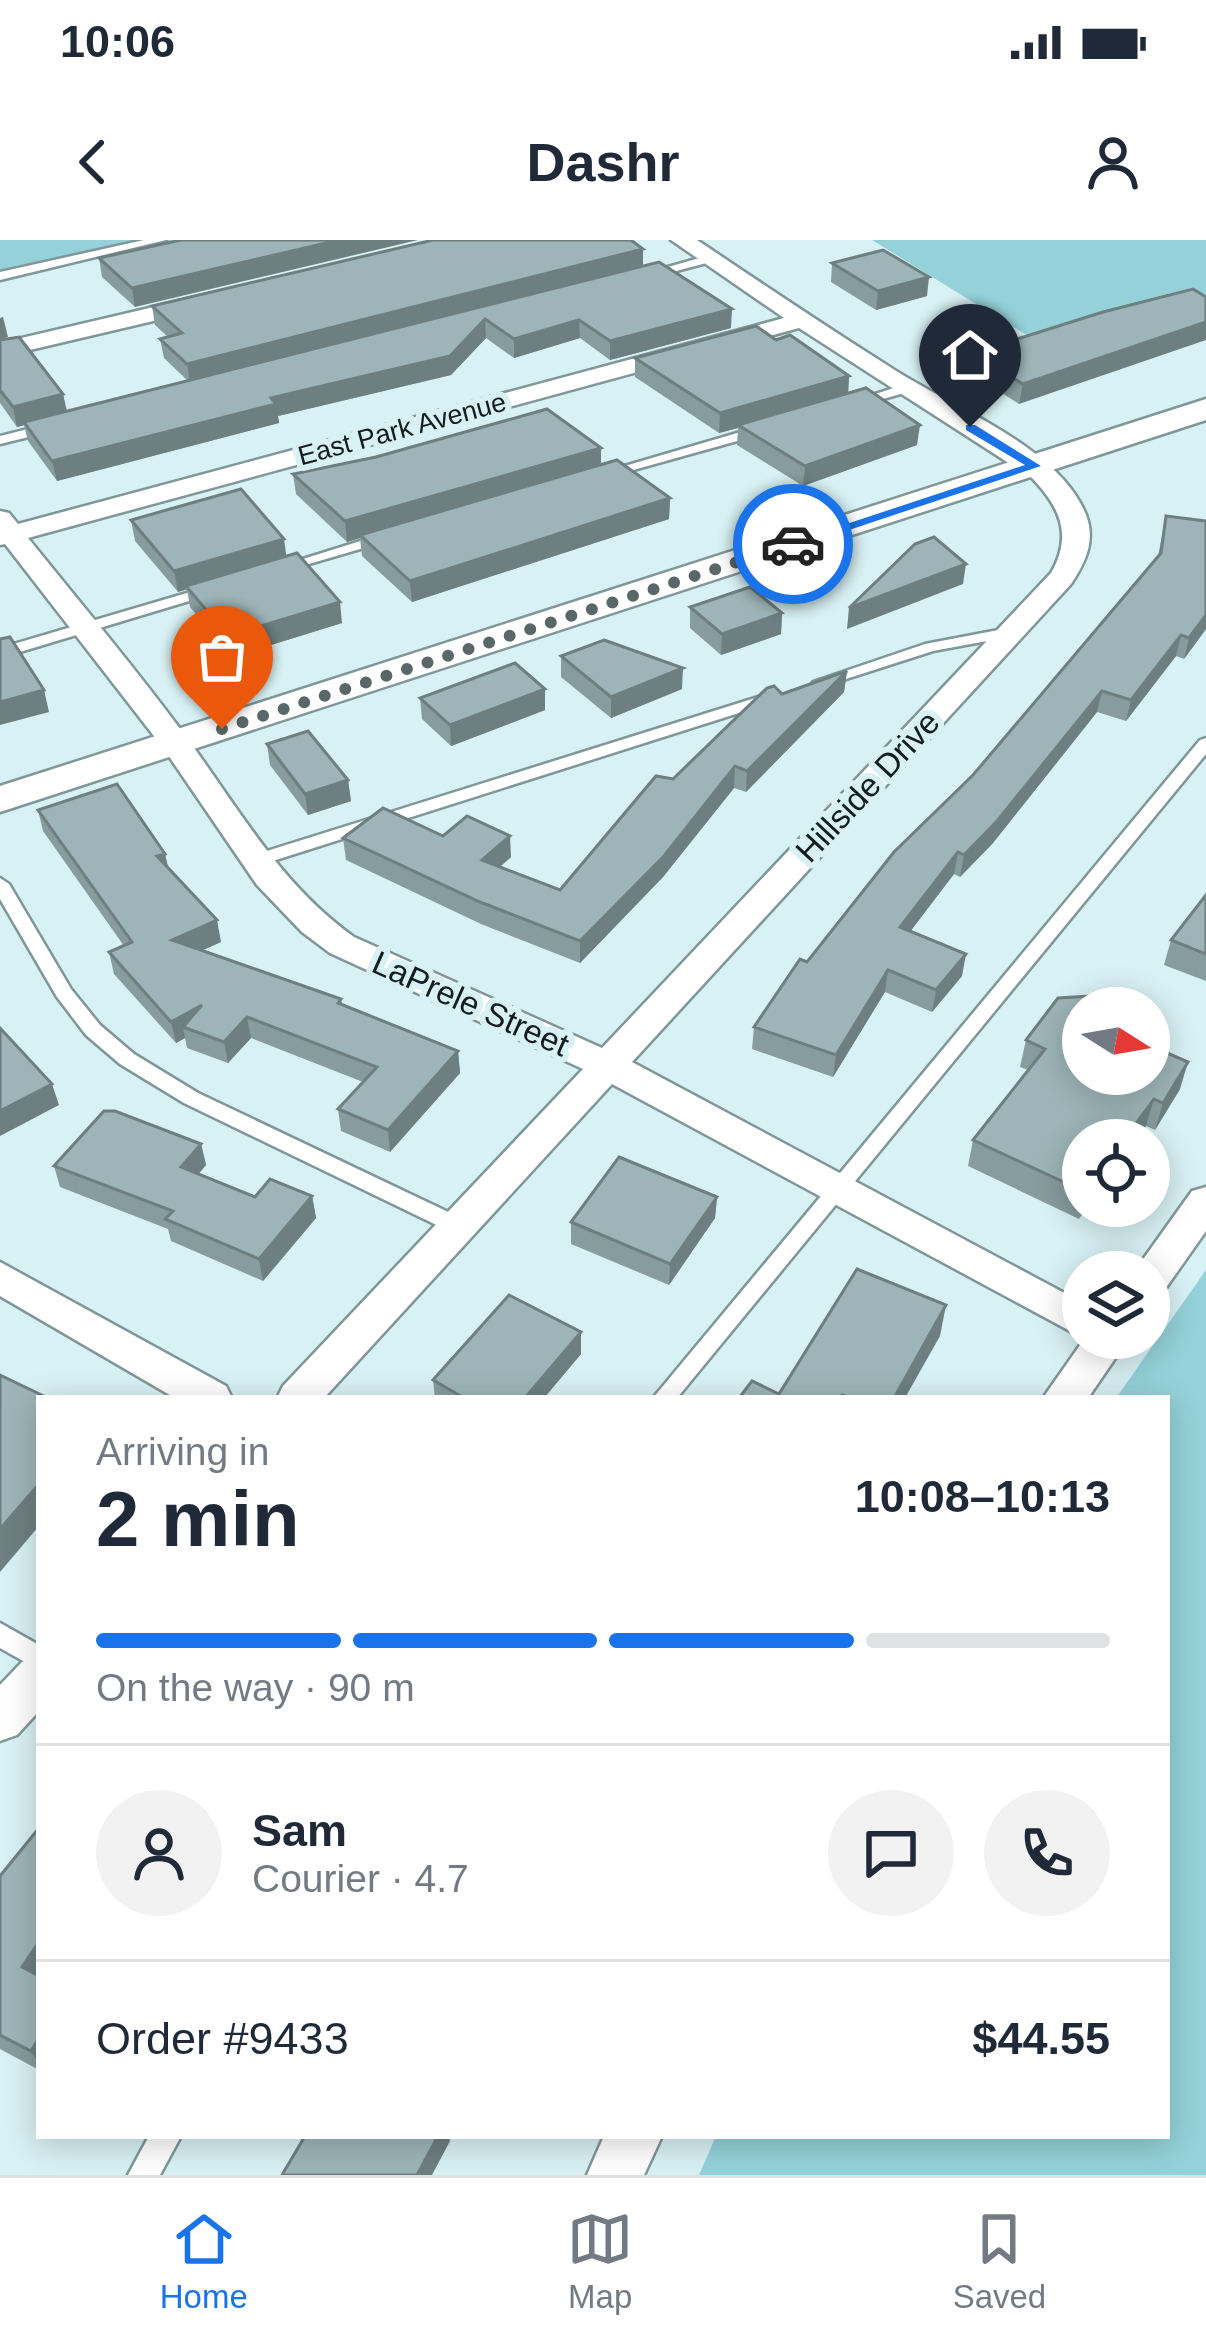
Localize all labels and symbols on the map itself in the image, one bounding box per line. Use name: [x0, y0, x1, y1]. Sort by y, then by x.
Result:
pin: [919, 304, 1021, 427]
street label: East Park Avenue: [295, 387, 509, 471]
courier: [733, 484, 853, 604]
pin: [171, 606, 273, 729]
street label: Hillside Drive: [788, 703, 947, 869]
street label: LaPrele Street: [367, 944, 575, 1063]
north arrow: [1062, 987, 1170, 1095]

